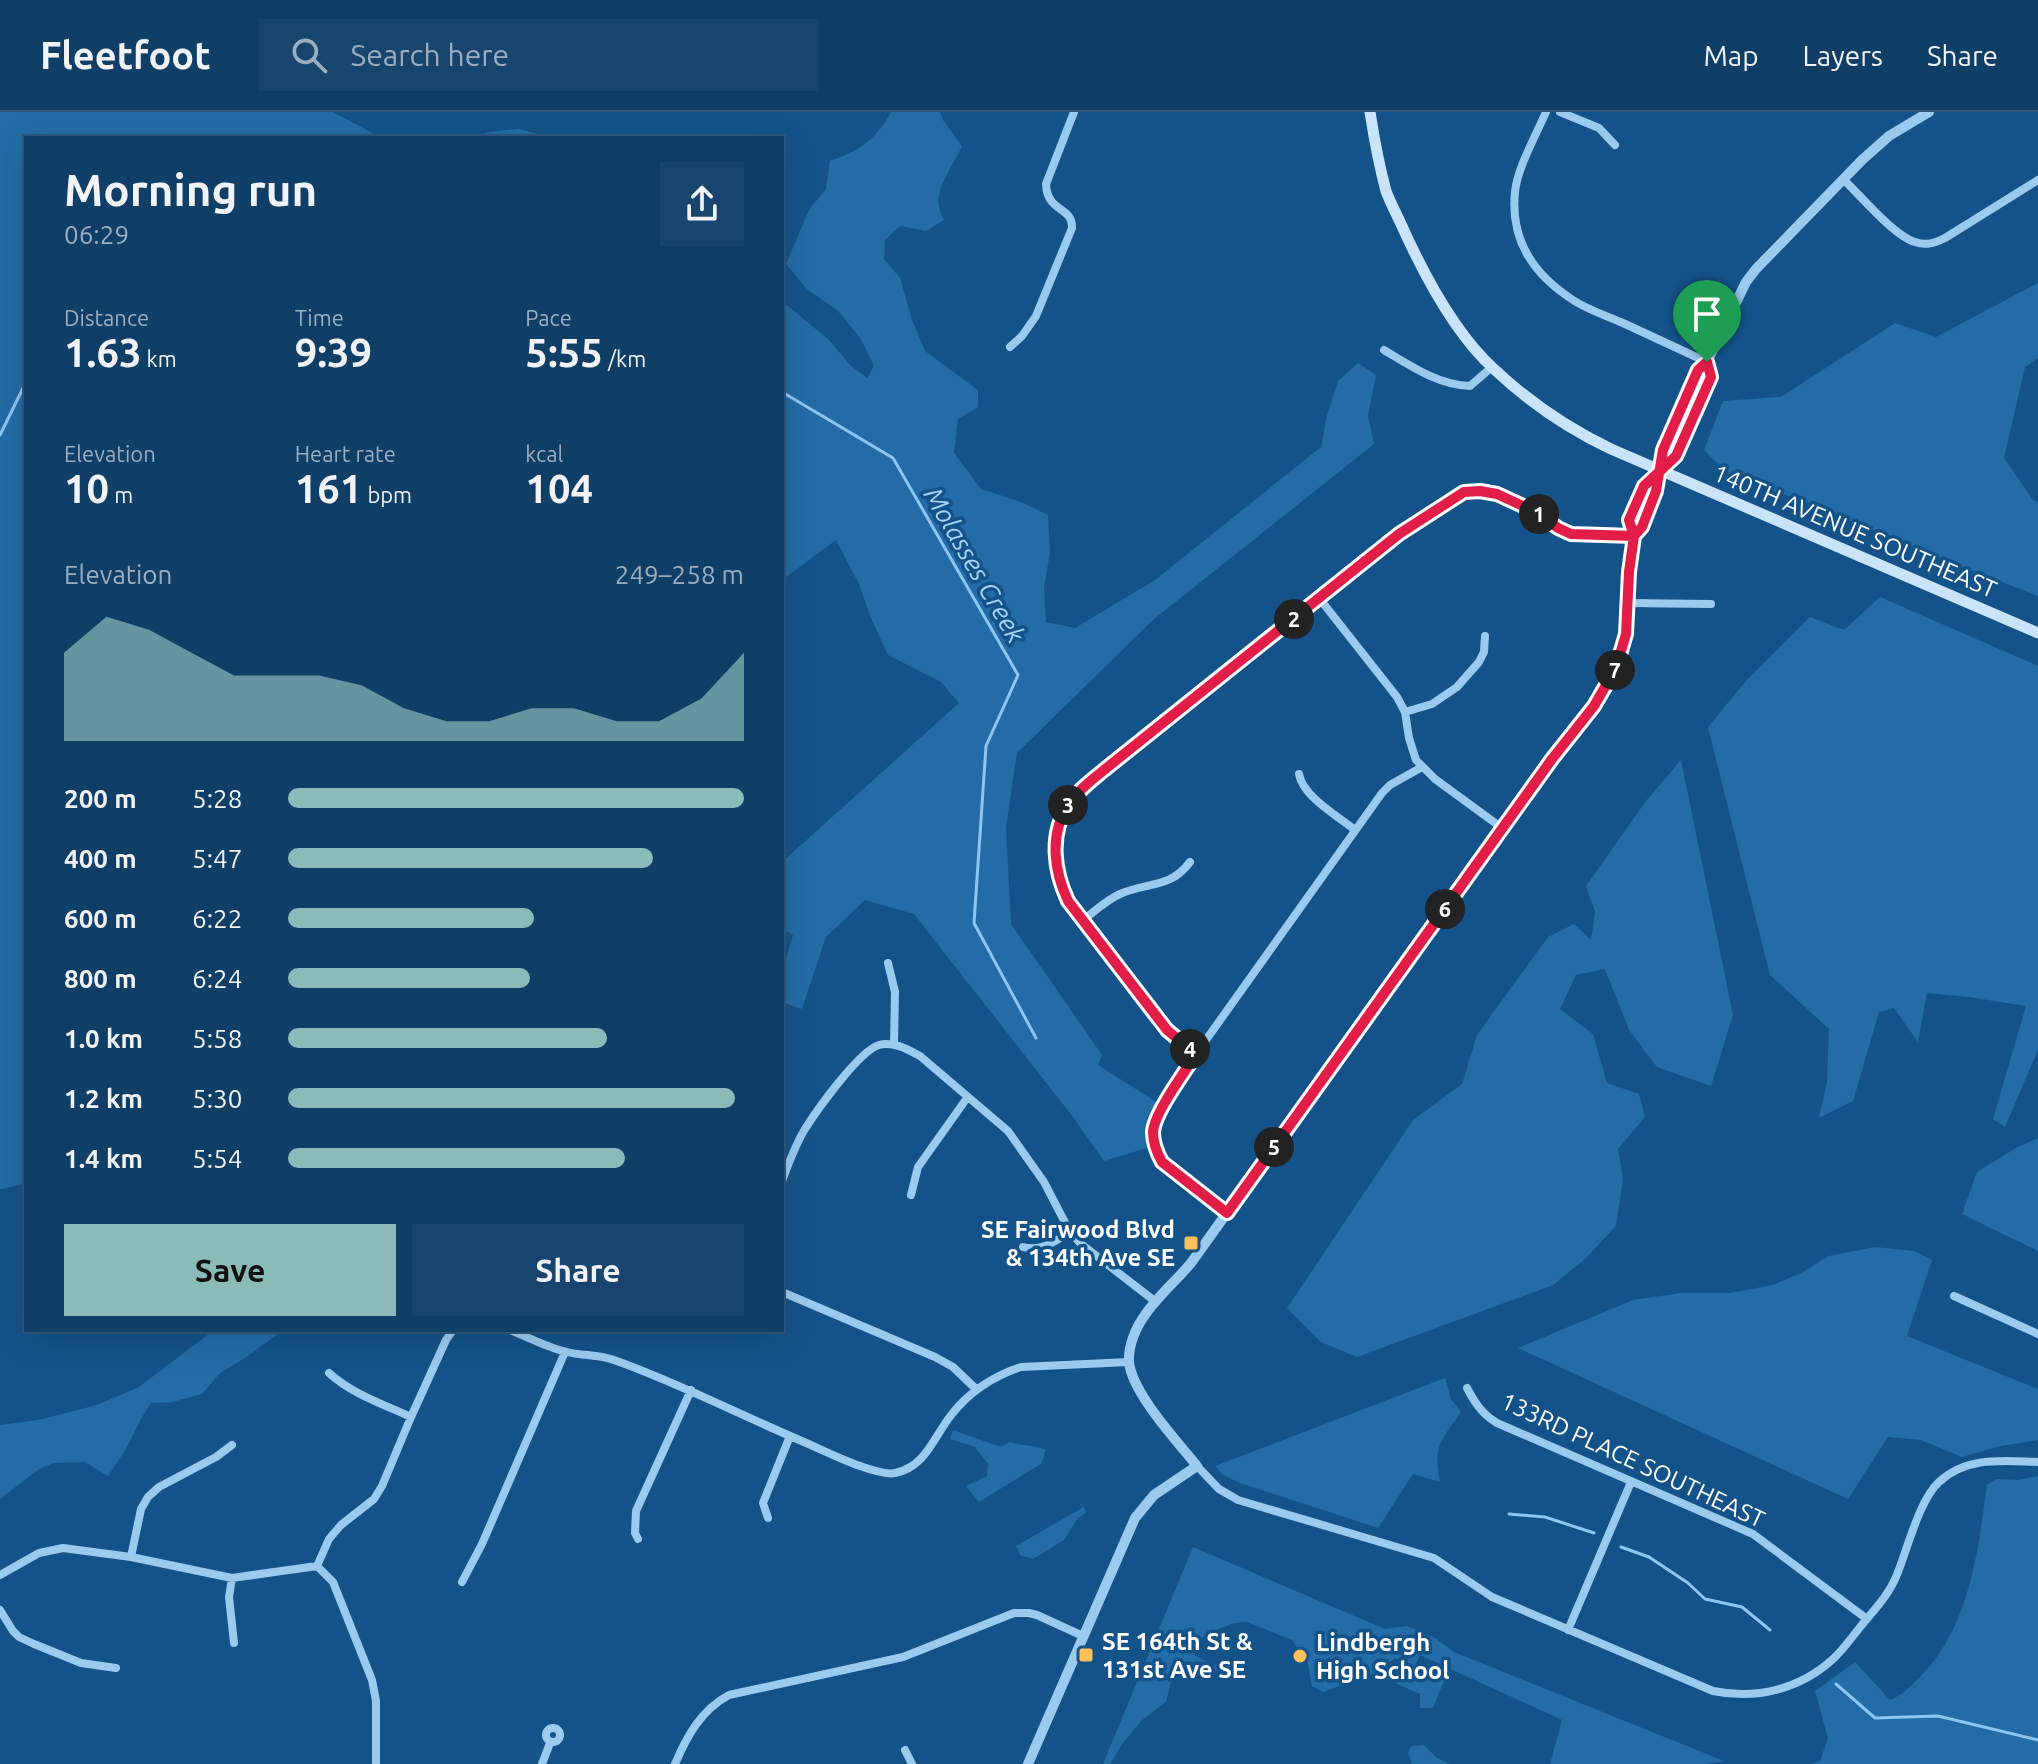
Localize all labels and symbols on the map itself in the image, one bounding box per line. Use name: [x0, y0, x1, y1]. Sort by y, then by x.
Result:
pin: [1673, 280, 1741, 362]
street label: 140TH AVENUE SOUTHEAST: [1709, 459, 2001, 603]
water label: Molasses Creek: [919, 482, 1032, 648]
pin: 1: [1519, 494, 1559, 534]
pin: 2: [1274, 599, 1314, 639]
pin: 7: [1595, 650, 1635, 690]
pin: 3: [1048, 785, 1088, 825]
pin: 6: [1425, 889, 1465, 929]
pin: 4: [1170, 1029, 1210, 1069]
pin: 5: [1254, 1127, 1294, 1167]
place label: SE Fairwood Blvd & 134th Ave SE: [981, 1216, 1175, 1271]
marker: SE Fairwood Blvd & 134th Ave SE: [1182, 1234, 1200, 1252]
street label: 133RD PLACE SOUTHEAST: [1497, 1387, 1769, 1533]
place label: SE 164th St & 131st Ave SE: [1102, 1628, 1253, 1683]
place label: Lindbergh High School: [1316, 1629, 1450, 1684]
marker: SE 164th St & 131st Ave SE: [1077, 1646, 1095, 1664]
marker: Lindbergh High School: [1291, 1647, 1309, 1665]

